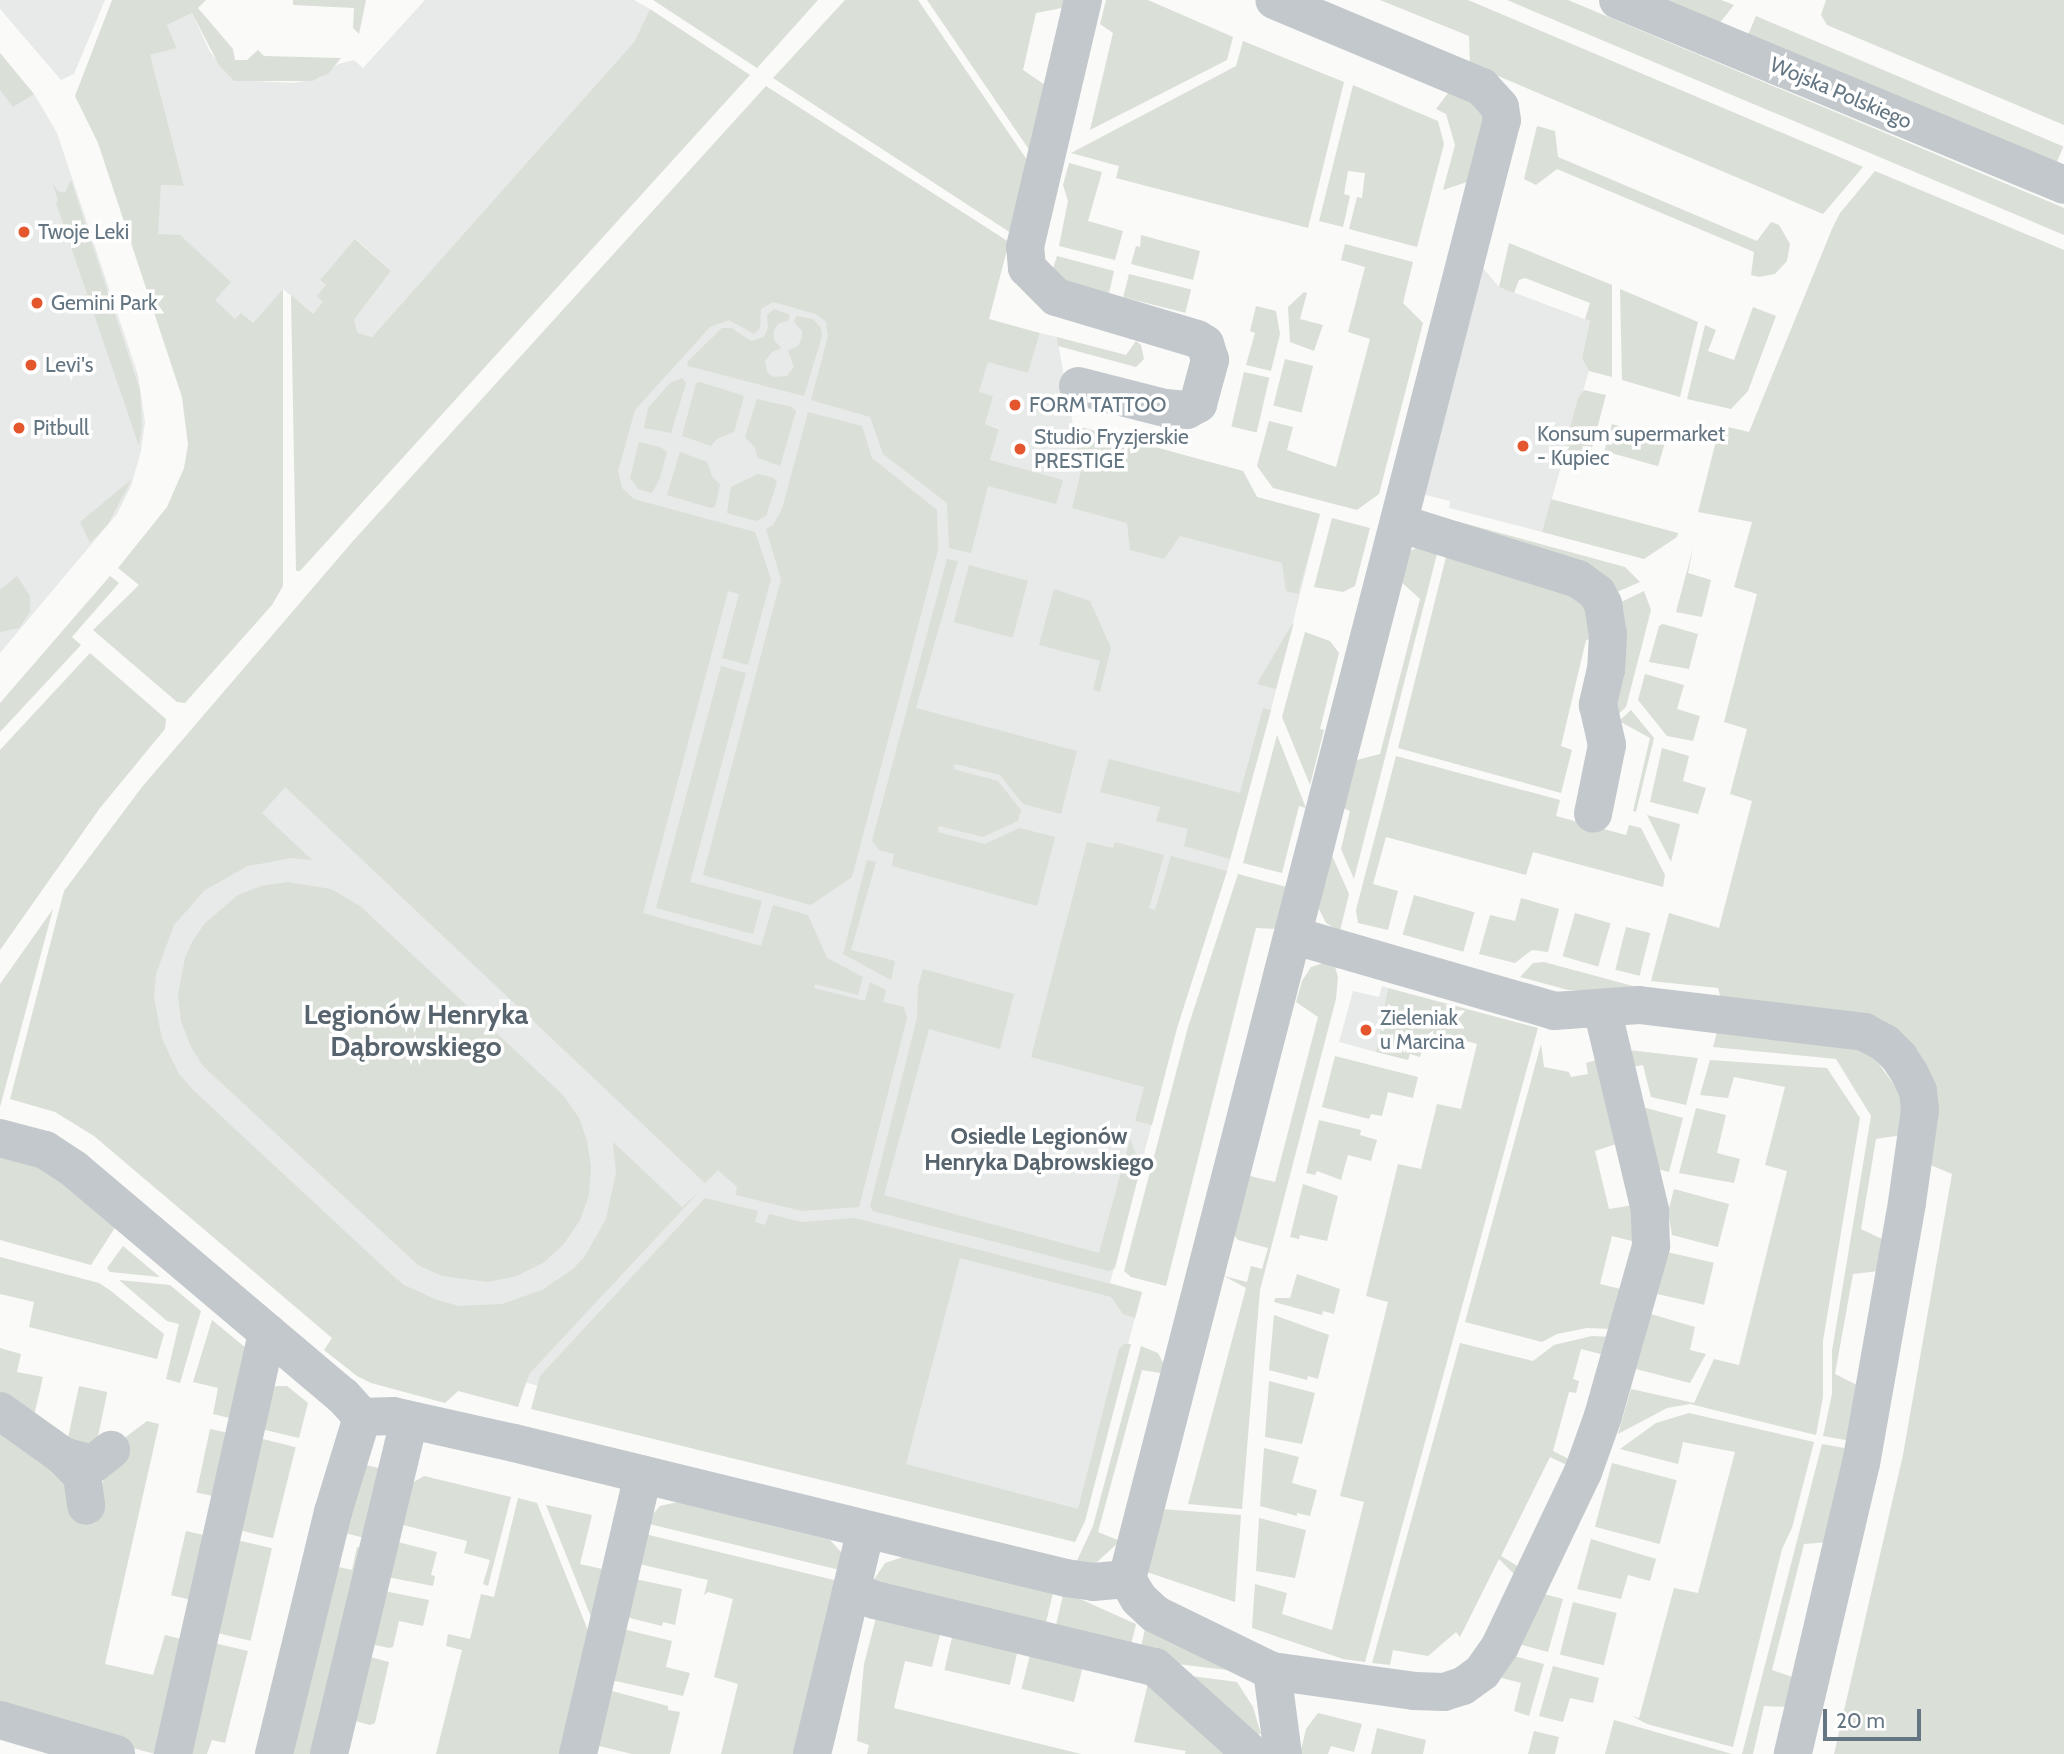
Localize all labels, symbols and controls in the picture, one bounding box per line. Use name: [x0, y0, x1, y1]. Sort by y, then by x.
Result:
street label: Wojska Polskiego: [1766, 52, 1916, 134]
place label: Twoje Leki: [38, 219, 129, 245]
marker: Twoje Leki: [16, 224, 32, 240]
place label: Gemini Park: [51, 290, 157, 316]
marker: Gemini Park: [29, 295, 45, 311]
place label: Levi's: [45, 352, 93, 378]
marker: Levi's: [23, 357, 39, 373]
place label: FORM TATTOO: [1029, 392, 1167, 418]
marker: FORM TATTOO: [1007, 397, 1023, 413]
place label: Pitbull: [33, 415, 89, 441]
marker: Pitbull: [11, 420, 27, 436]
place label: Konsum supermarket - Kupiec: [1537, 421, 1725, 471]
place label: Studio Fryzjerskie PRESTIGE: [1034, 424, 1189, 474]
marker: Konsum supermarket - Kupiec: [1515, 438, 1531, 454]
marker: Studio Fryzjerskie PRESTIGE: [1012, 441, 1028, 457]
district label: Legionów Henryka Dąbrowskiego: [303, 997, 529, 1063]
place label: Zieleniak u Marcina: [1380, 1005, 1465, 1055]
marker: Zieleniak u Marcina: [1358, 1022, 1374, 1038]
district label: Osiedle Legionów Henryka Dąbrowskiego: [924, 1122, 1154, 1176]
scale bar: [1826, 1694, 1924, 1738]
text: 20 m: [1836, 1708, 1885, 1733]

